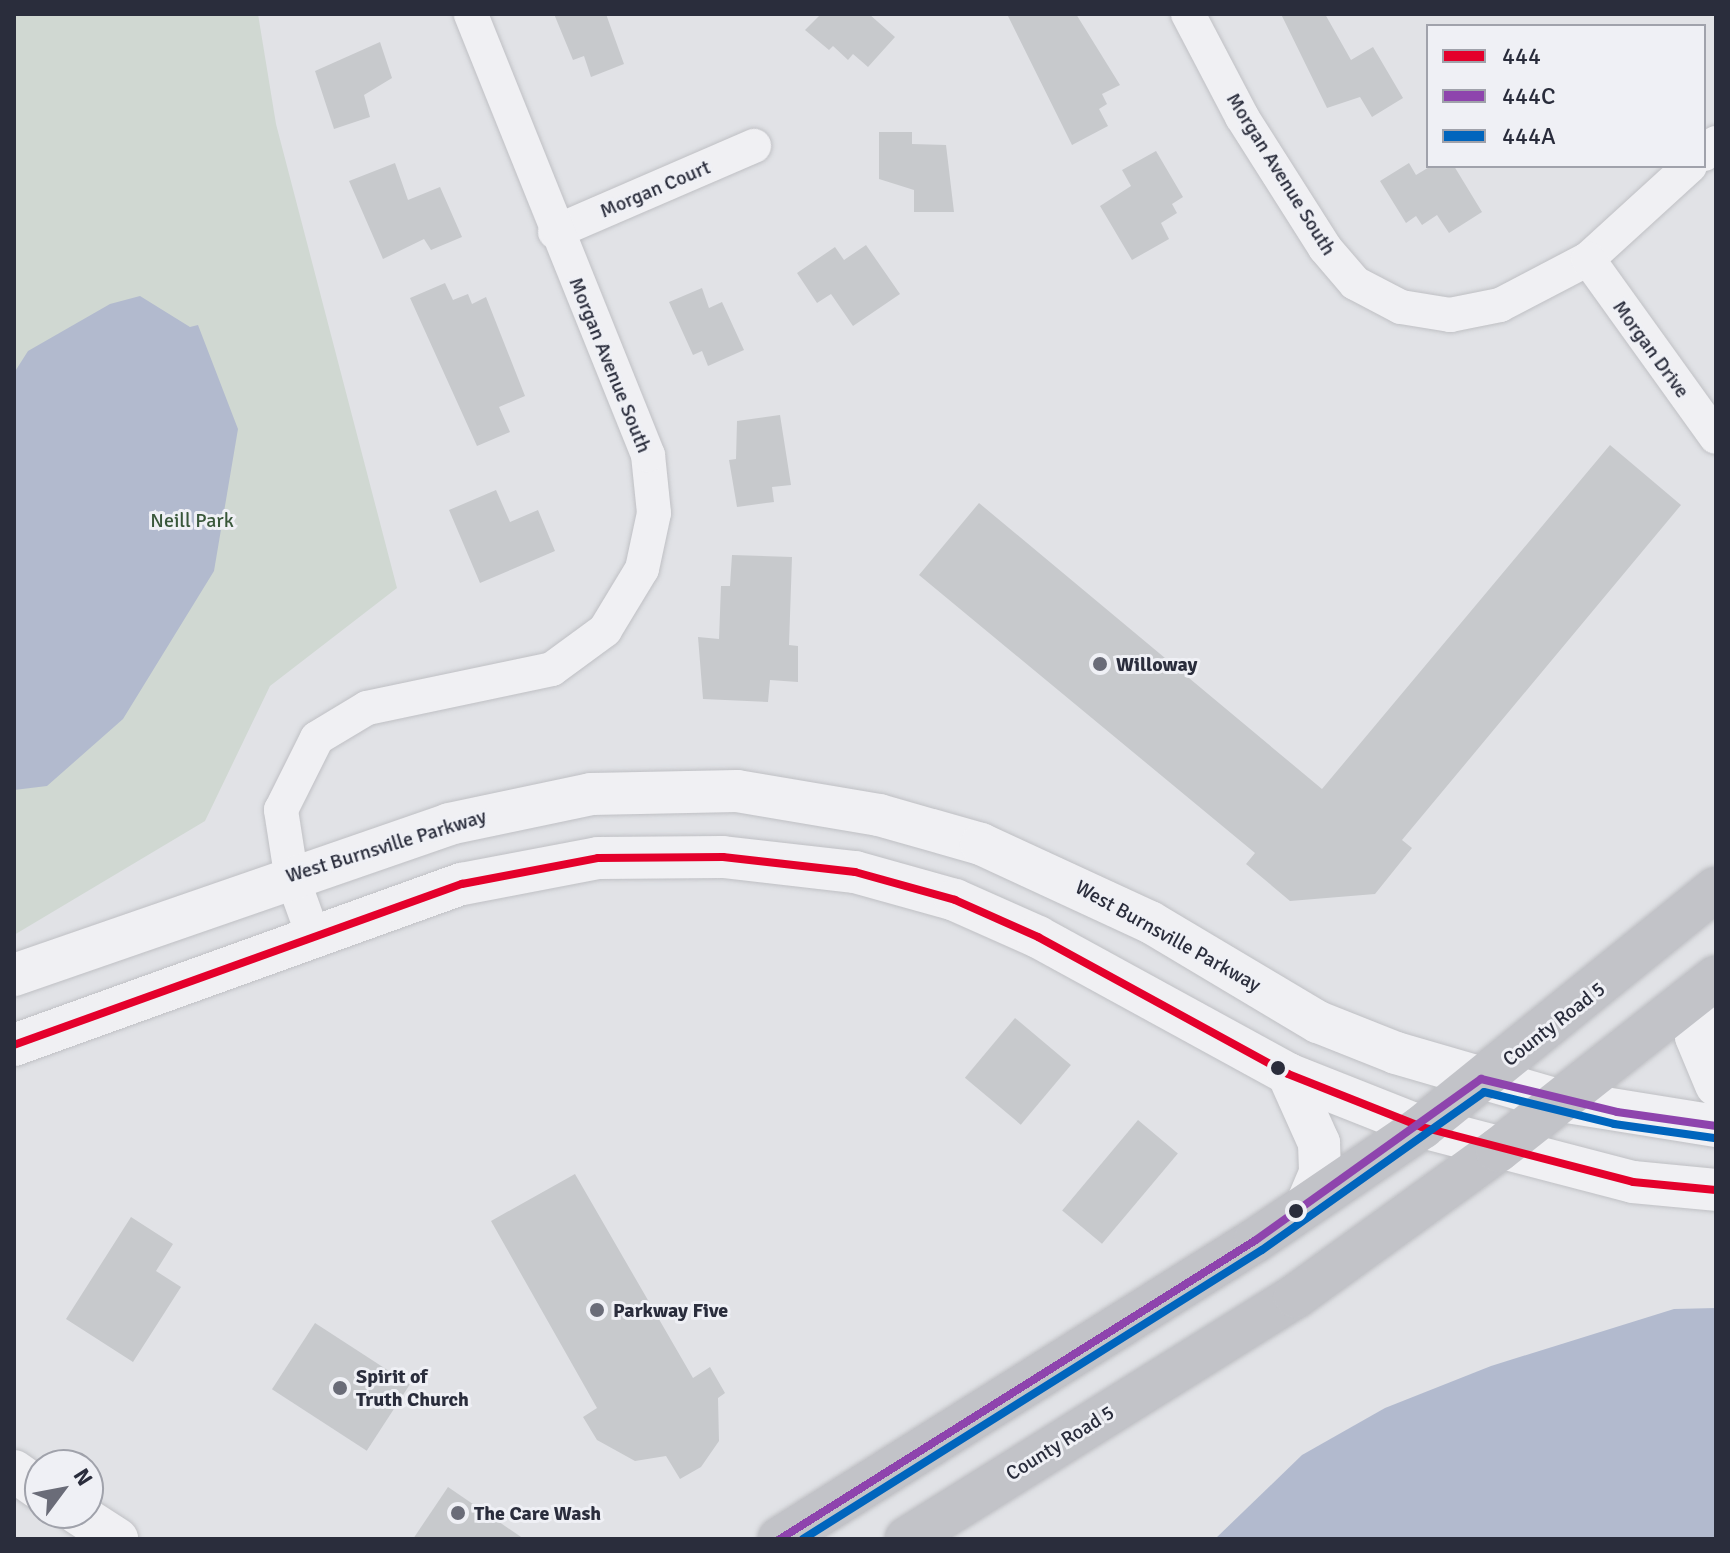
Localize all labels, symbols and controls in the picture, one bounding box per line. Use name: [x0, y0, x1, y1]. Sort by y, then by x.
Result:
legend: [1426, 24, 1706, 168]
text: 444: [1502, 41, 1541, 71]
text: 444C: [1502, 81, 1555, 111]
street label: Morgan Avenue South: [1221, 88, 1341, 260]
text: 444A: [1502, 121, 1556, 151]
street label: Morgan Court: [596, 155, 714, 223]
street label: Morgan Avenue South: [564, 274, 656, 456]
street label: Morgan Drive: [1608, 296, 1694, 402]
park label: Neill Park: [150, 508, 234, 532]
place label: Willoway: [1116, 652, 1198, 676]
marker: Willoway: [1091, 655, 1109, 673]
street label: West Burnsville Parkway: [283, 804, 489, 888]
street label: West Burnsville Parkway: [1071, 875, 1265, 997]
street label: County Road 5: [1498, 977, 1610, 1071]
unlabelled marker: [1270, 1060, 1286, 1076]
unlabelled marker: [1288, 1203, 1304, 1219]
place label: Parkway Five: [613, 1298, 728, 1322]
marker: Parkway Five: [588, 1301, 606, 1319]
place label: Spirit of Truth Church: [356, 1364, 469, 1411]
marker: Spirit of Truth Church: [331, 1379, 349, 1397]
street label: County Road 5: [1001, 1400, 1119, 1486]
north arrow: [24, 1449, 104, 1529]
text: N: [68, 1463, 99, 1491]
place label: The Care Wash: [474, 1501, 601, 1525]
marker: The Care Wash: [449, 1504, 467, 1522]

